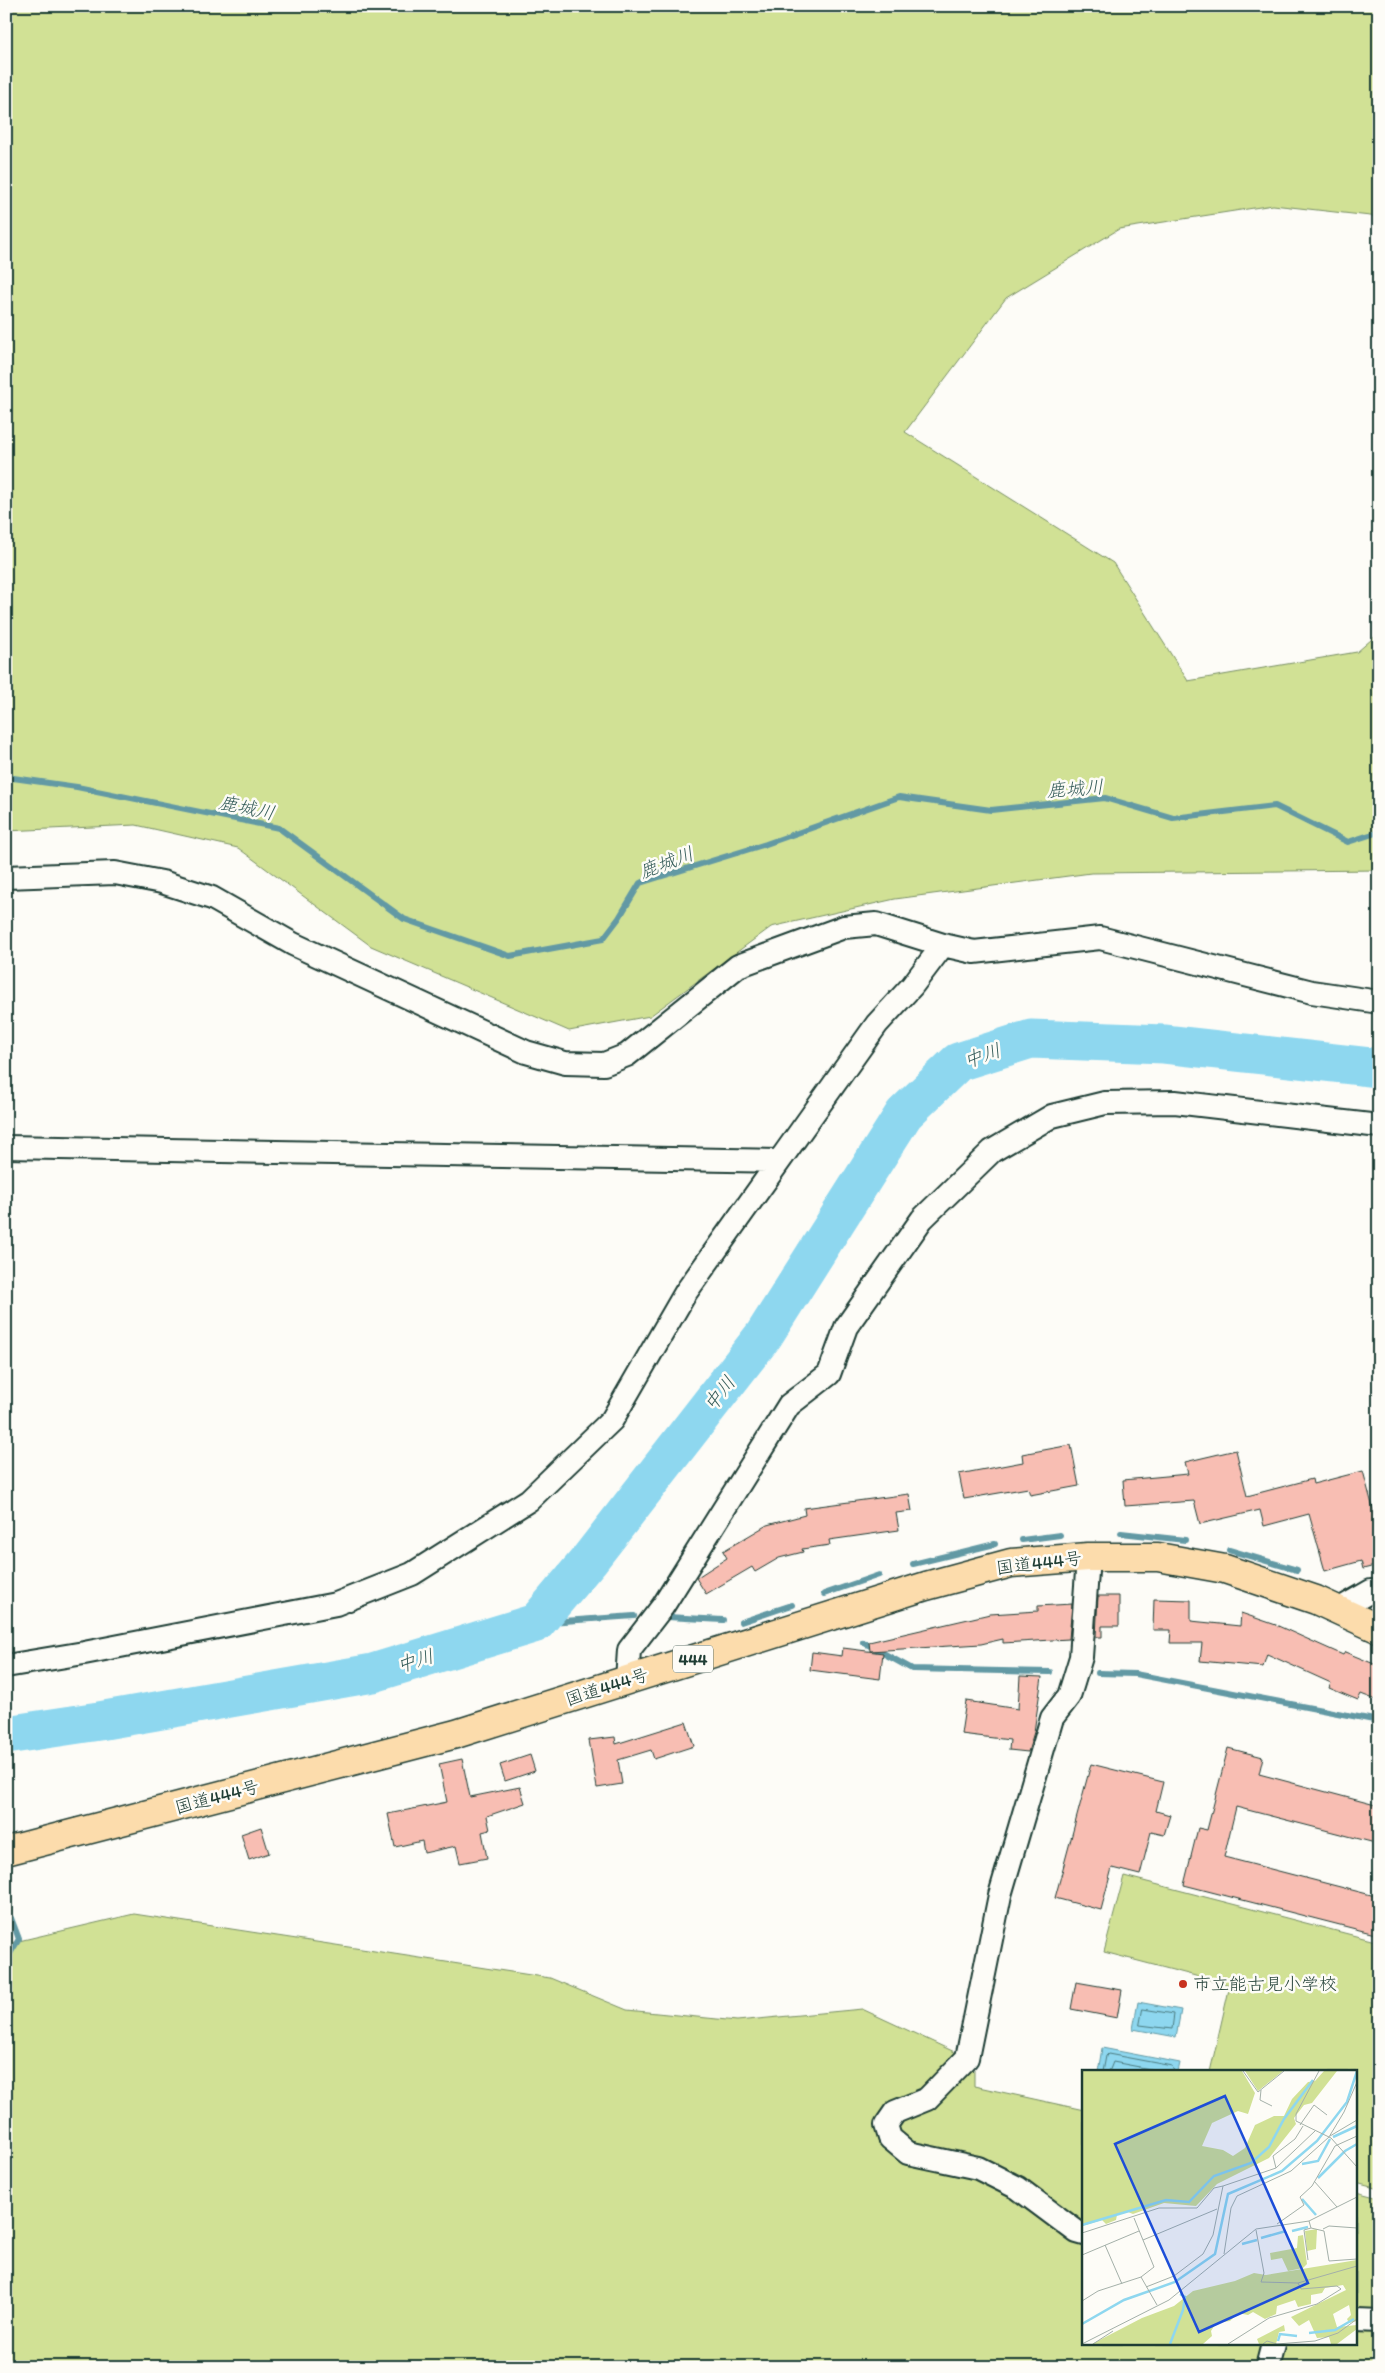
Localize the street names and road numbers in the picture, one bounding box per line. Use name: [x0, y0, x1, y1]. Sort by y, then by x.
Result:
street label: 国道444号: [995, 1547, 1083, 1579]
road number: 444: [673, 1646, 713, 1672]
street label: 国道444号: [562, 1663, 652, 1711]
street label: 国道444号: [172, 1775, 262, 1819]

